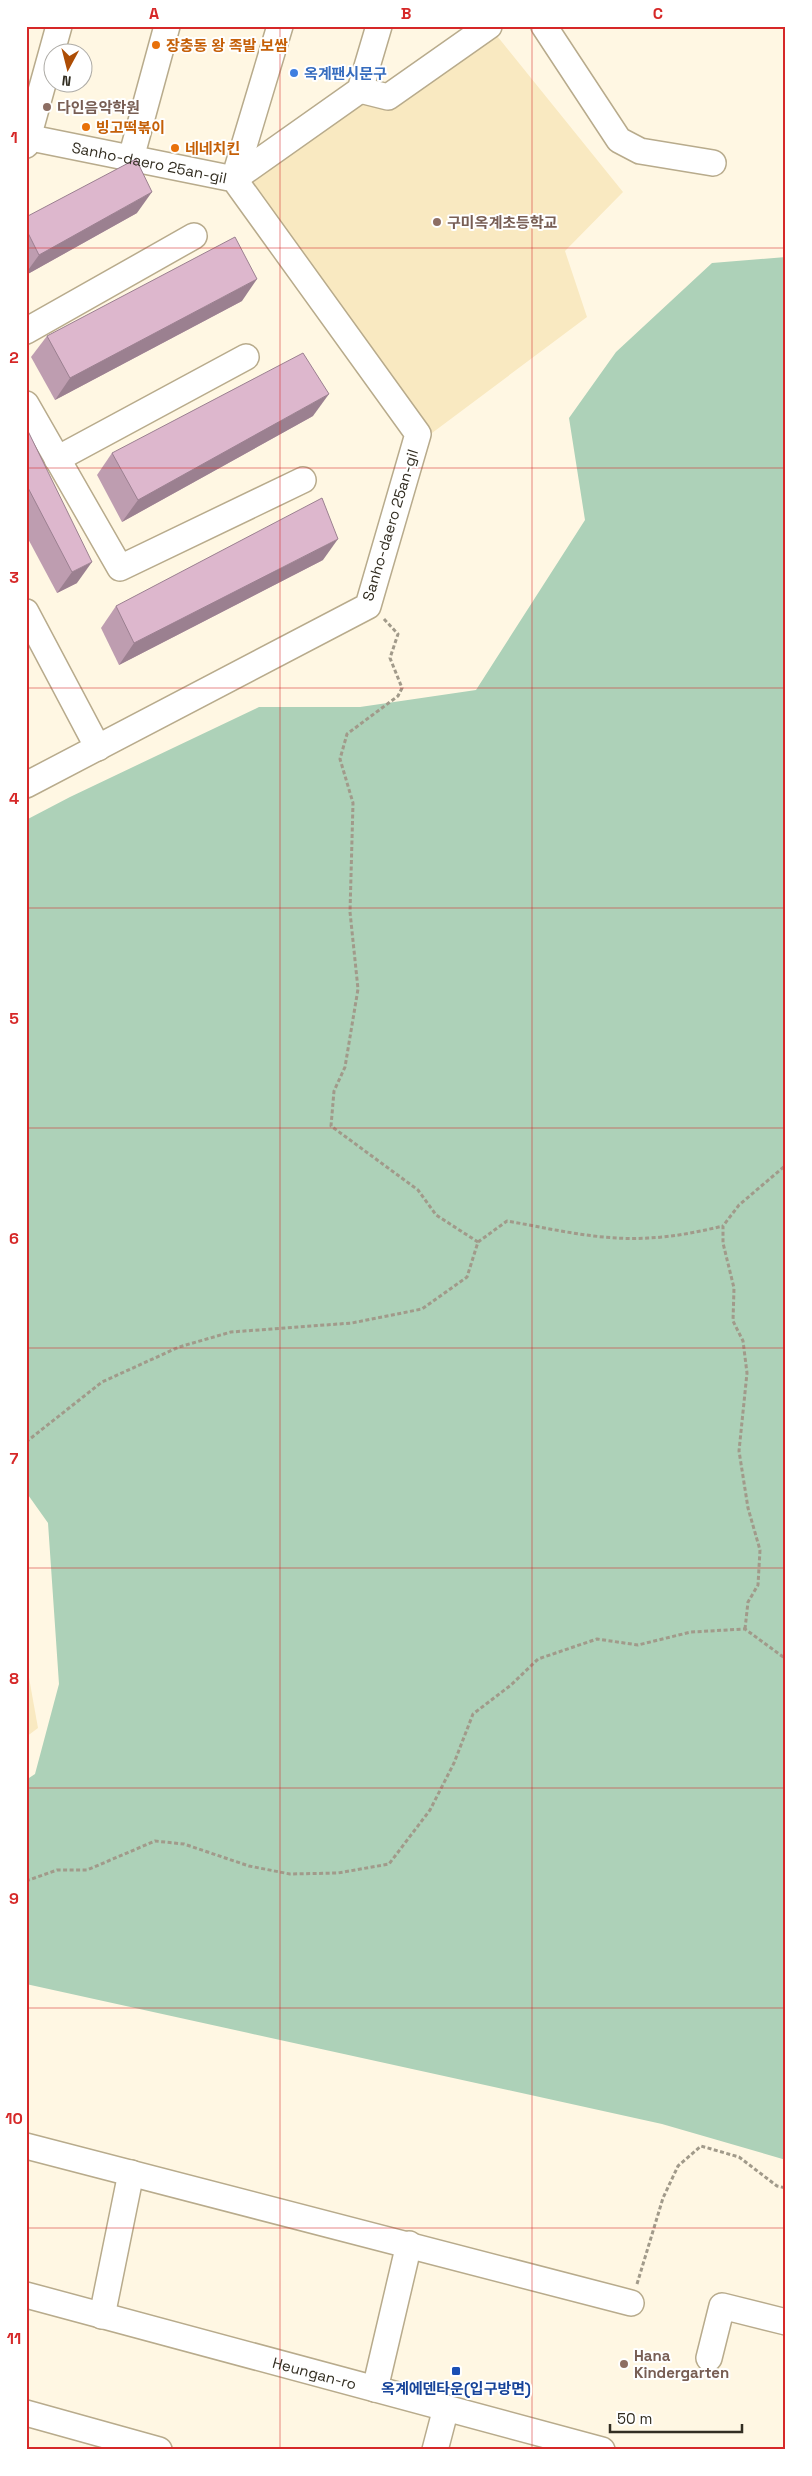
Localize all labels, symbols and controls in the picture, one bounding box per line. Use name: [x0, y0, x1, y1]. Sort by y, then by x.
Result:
text: A: [149, 3, 159, 24]
text: B: [401, 3, 411, 24]
text: C: [653, 3, 663, 24]
place label: 장충동 왕 족발 보쌈: [166, 36, 288, 55]
marker: 장충동 왕 족발 보쌈: [150, 39, 162, 51]
north arrow: [42, 42, 92, 92]
place label: 옥계팬시문구: [304, 64, 387, 83]
marker: 옥계팬시문구: [288, 67, 300, 79]
text: N: [61, 71, 72, 90]
place label: 다인음악학원: [57, 98, 140, 117]
marker: 다인음악학원: [41, 101, 53, 113]
place label: 빙고떡볶이: [96, 118, 165, 137]
marker: 빙고떡볶이: [80, 121, 92, 133]
text: 1: [10, 127, 18, 148]
street label: Sanho-daero 25an-gil: [70, 137, 229, 187]
place label: 네네치킨: [185, 139, 240, 158]
marker: 네네치킨: [169, 142, 181, 154]
place label: 구미옥계초등학교: [447, 213, 558, 232]
marker: 구미옥계초등학교: [431, 216, 443, 228]
text: 2: [9, 347, 19, 368]
street label: Sanho-daero 25an-gil: [358, 447, 422, 603]
text: 3: [9, 567, 19, 588]
text: 4: [9, 788, 19, 809]
text: 5: [9, 1008, 19, 1029]
text: 6: [9, 1228, 19, 1249]
text: 7: [10, 1448, 19, 1469]
text: 8: [9, 1668, 19, 1689]
text: 9: [9, 1888, 19, 1909]
text: 10: [5, 2108, 23, 2129]
text: 11: [7, 2328, 21, 2349]
place label: Hana Kindergarten: [634, 2346, 729, 2382]
street label: Heungan-ro: [271, 2352, 359, 2393]
marker: Hana Kindergarten: [618, 2358, 630, 2370]
marker: 옥계에덴타운(입구방면): [450, 2365, 462, 2377]
place label: 옥계에덴타운(입구방면): [381, 2379, 531, 2398]
scale bar: [610, 2401, 742, 2433]
text: 50 m: [617, 2409, 652, 2428]

